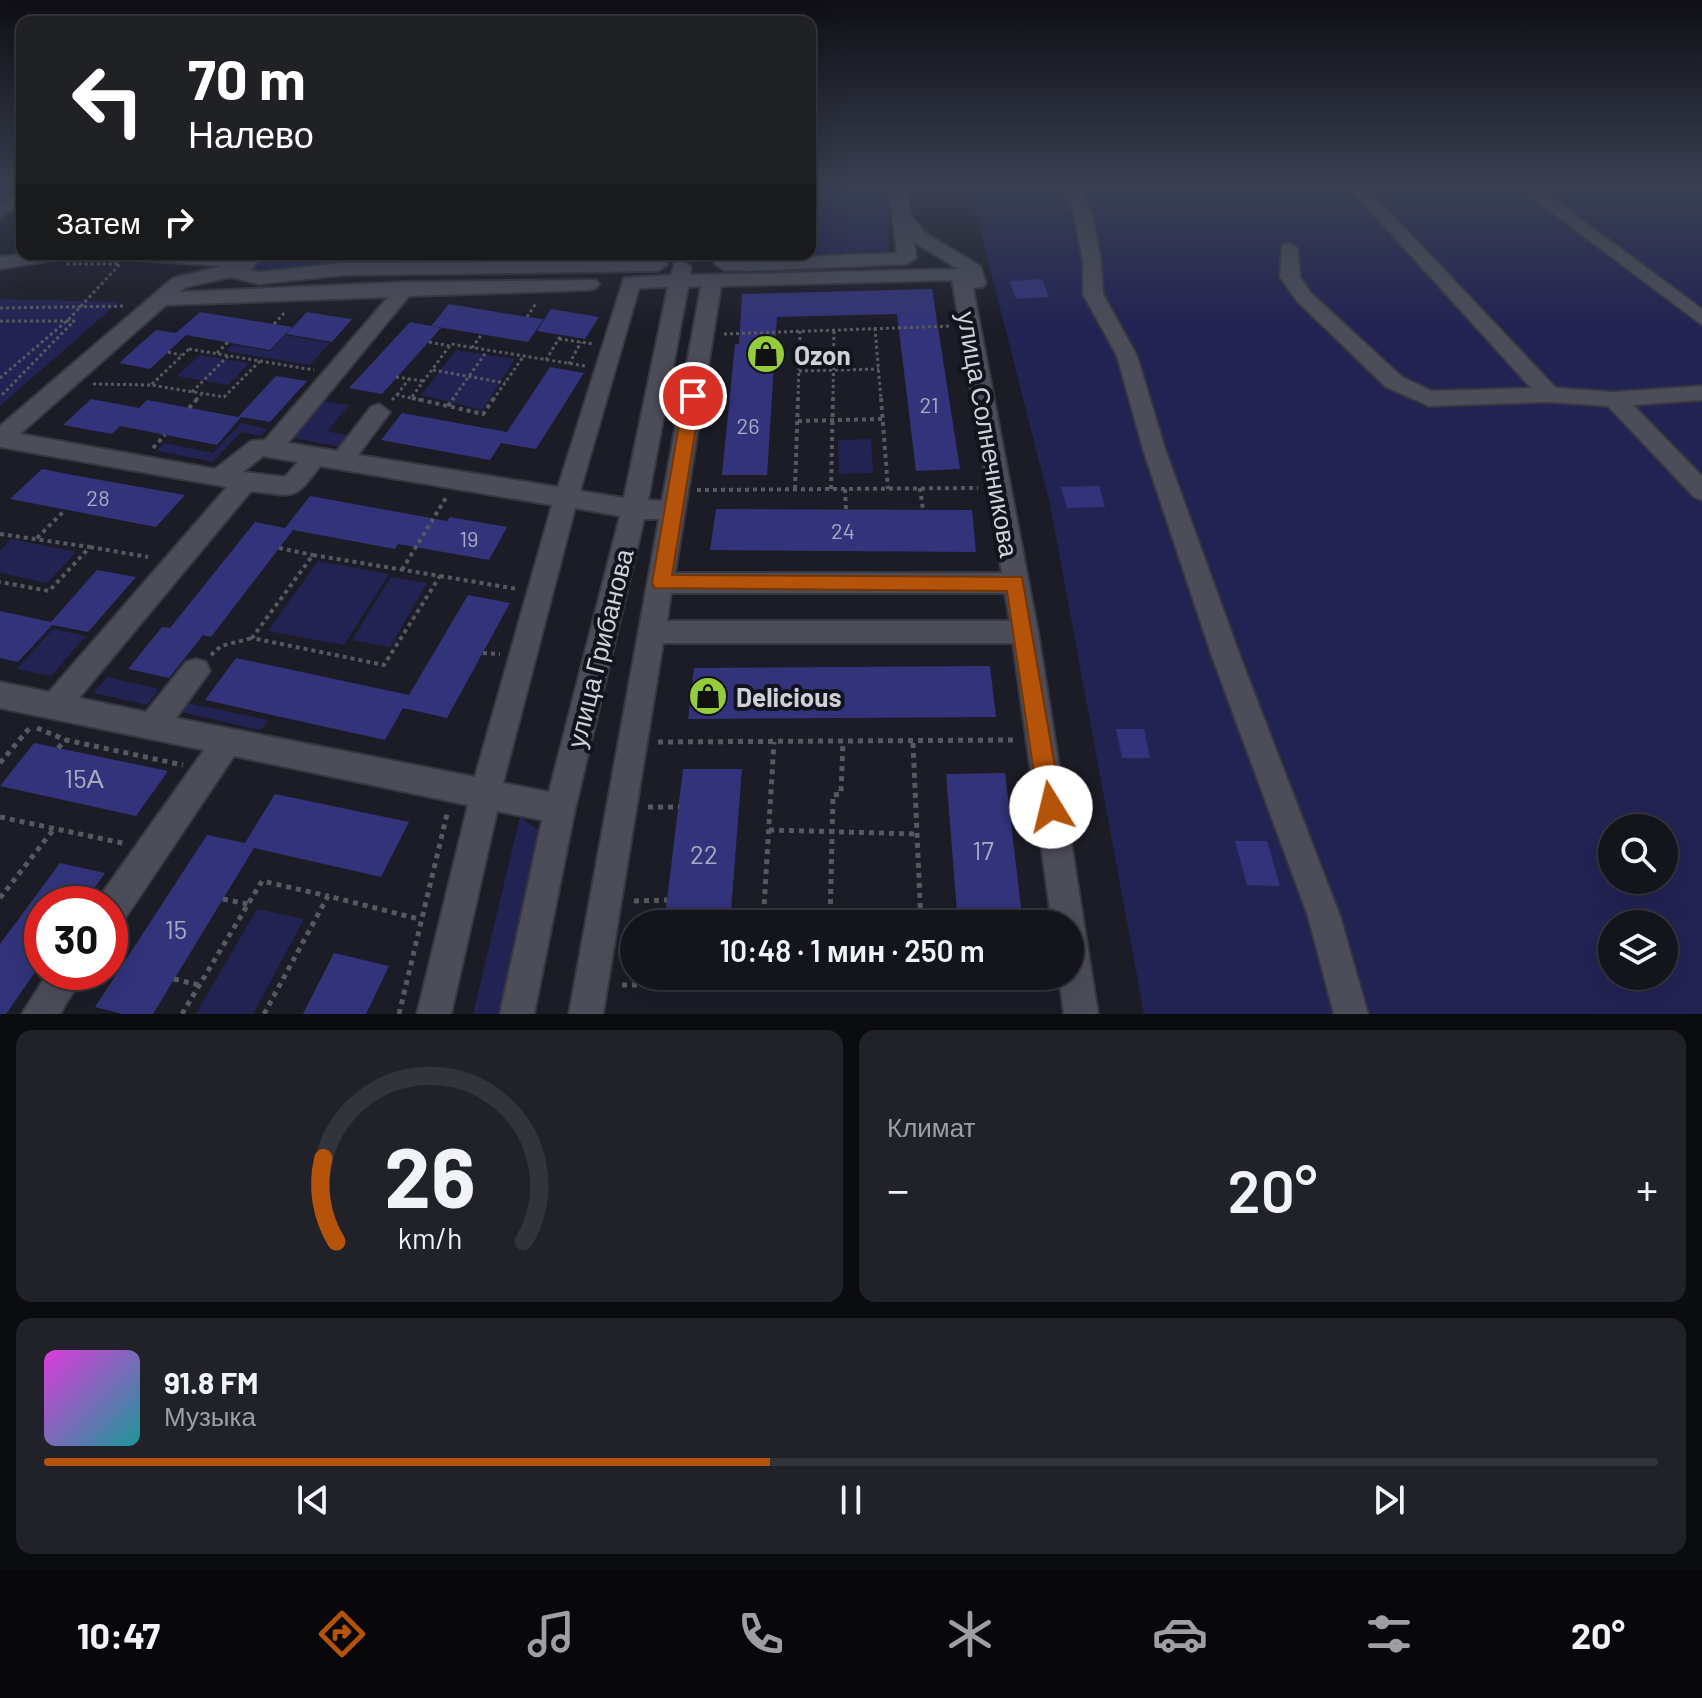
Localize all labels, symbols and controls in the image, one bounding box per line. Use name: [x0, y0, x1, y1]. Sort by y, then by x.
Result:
text: 70 m: [188, 44, 306, 111]
icon: left: [56, 48, 160, 152]
text: Налево: [188, 112, 314, 155]
icon: right: [157, 200, 201, 244]
text: Затем: [56, 204, 141, 240]
street label: улица Солнечникова: [952, 309, 1026, 560]
shop icon: Ozon: [745, 333, 787, 375]
place label: Ozon: [794, 339, 851, 370]
pin: [659, 362, 727, 430]
icon: arrive: [671, 374, 715, 418]
house number: 21: [919, 391, 939, 417]
house number: 26: [736, 412, 760, 438]
house number: 28: [86, 484, 110, 510]
house number: 24: [831, 517, 855, 543]
house number: 19: [459, 525, 479, 551]
street label: улица Грибанова: [559, 545, 639, 751]
shop icon: Delicious: [687, 675, 729, 717]
place label: Delicious: [736, 681, 842, 712]
house number: 15А: [64, 762, 105, 793]
position arrow: [1009, 765, 1093, 849]
map controls: [1598, 814, 1678, 990]
button: search: [1598, 814, 1678, 894]
house number: 17: [972, 834, 994, 865]
house number: 22: [690, 838, 718, 869]
speed limit sign: 30: [24, 886, 128, 990]
button: layers: [1598, 910, 1678, 990]
house number: 15: [165, 913, 187, 944]
text: 10:48 · 1 мин · 250 m: [719, 932, 985, 968]
text: Климат: [887, 1111, 976, 1142]
text: 26: [384, 1125, 475, 1225]
text: 20°: [1228, 1153, 1317, 1225]
text: −: [887, 1162, 909, 1215]
text: +: [1636, 1162, 1658, 1215]
text: km/h: [397, 1220, 462, 1255]
text: 91.8 FM: [164, 1364, 259, 1400]
text: Музыка: [164, 1400, 256, 1431]
icon: previous: [291, 1478, 335, 1522]
icon: pause: [829, 1478, 873, 1522]
icon: next: [1367, 1478, 1411, 1522]
icon: directions: [314, 1606, 370, 1662]
icon: music: [523, 1606, 579, 1662]
icon: phone: [733, 1606, 789, 1662]
icon: climate: [942, 1606, 998, 1662]
icon: car: [1152, 1606, 1208, 1662]
icon: filters: [1361, 1606, 1417, 1662]
text: 10:47: [77, 1613, 160, 1656]
text: 20°: [1571, 1613, 1625, 1656]

